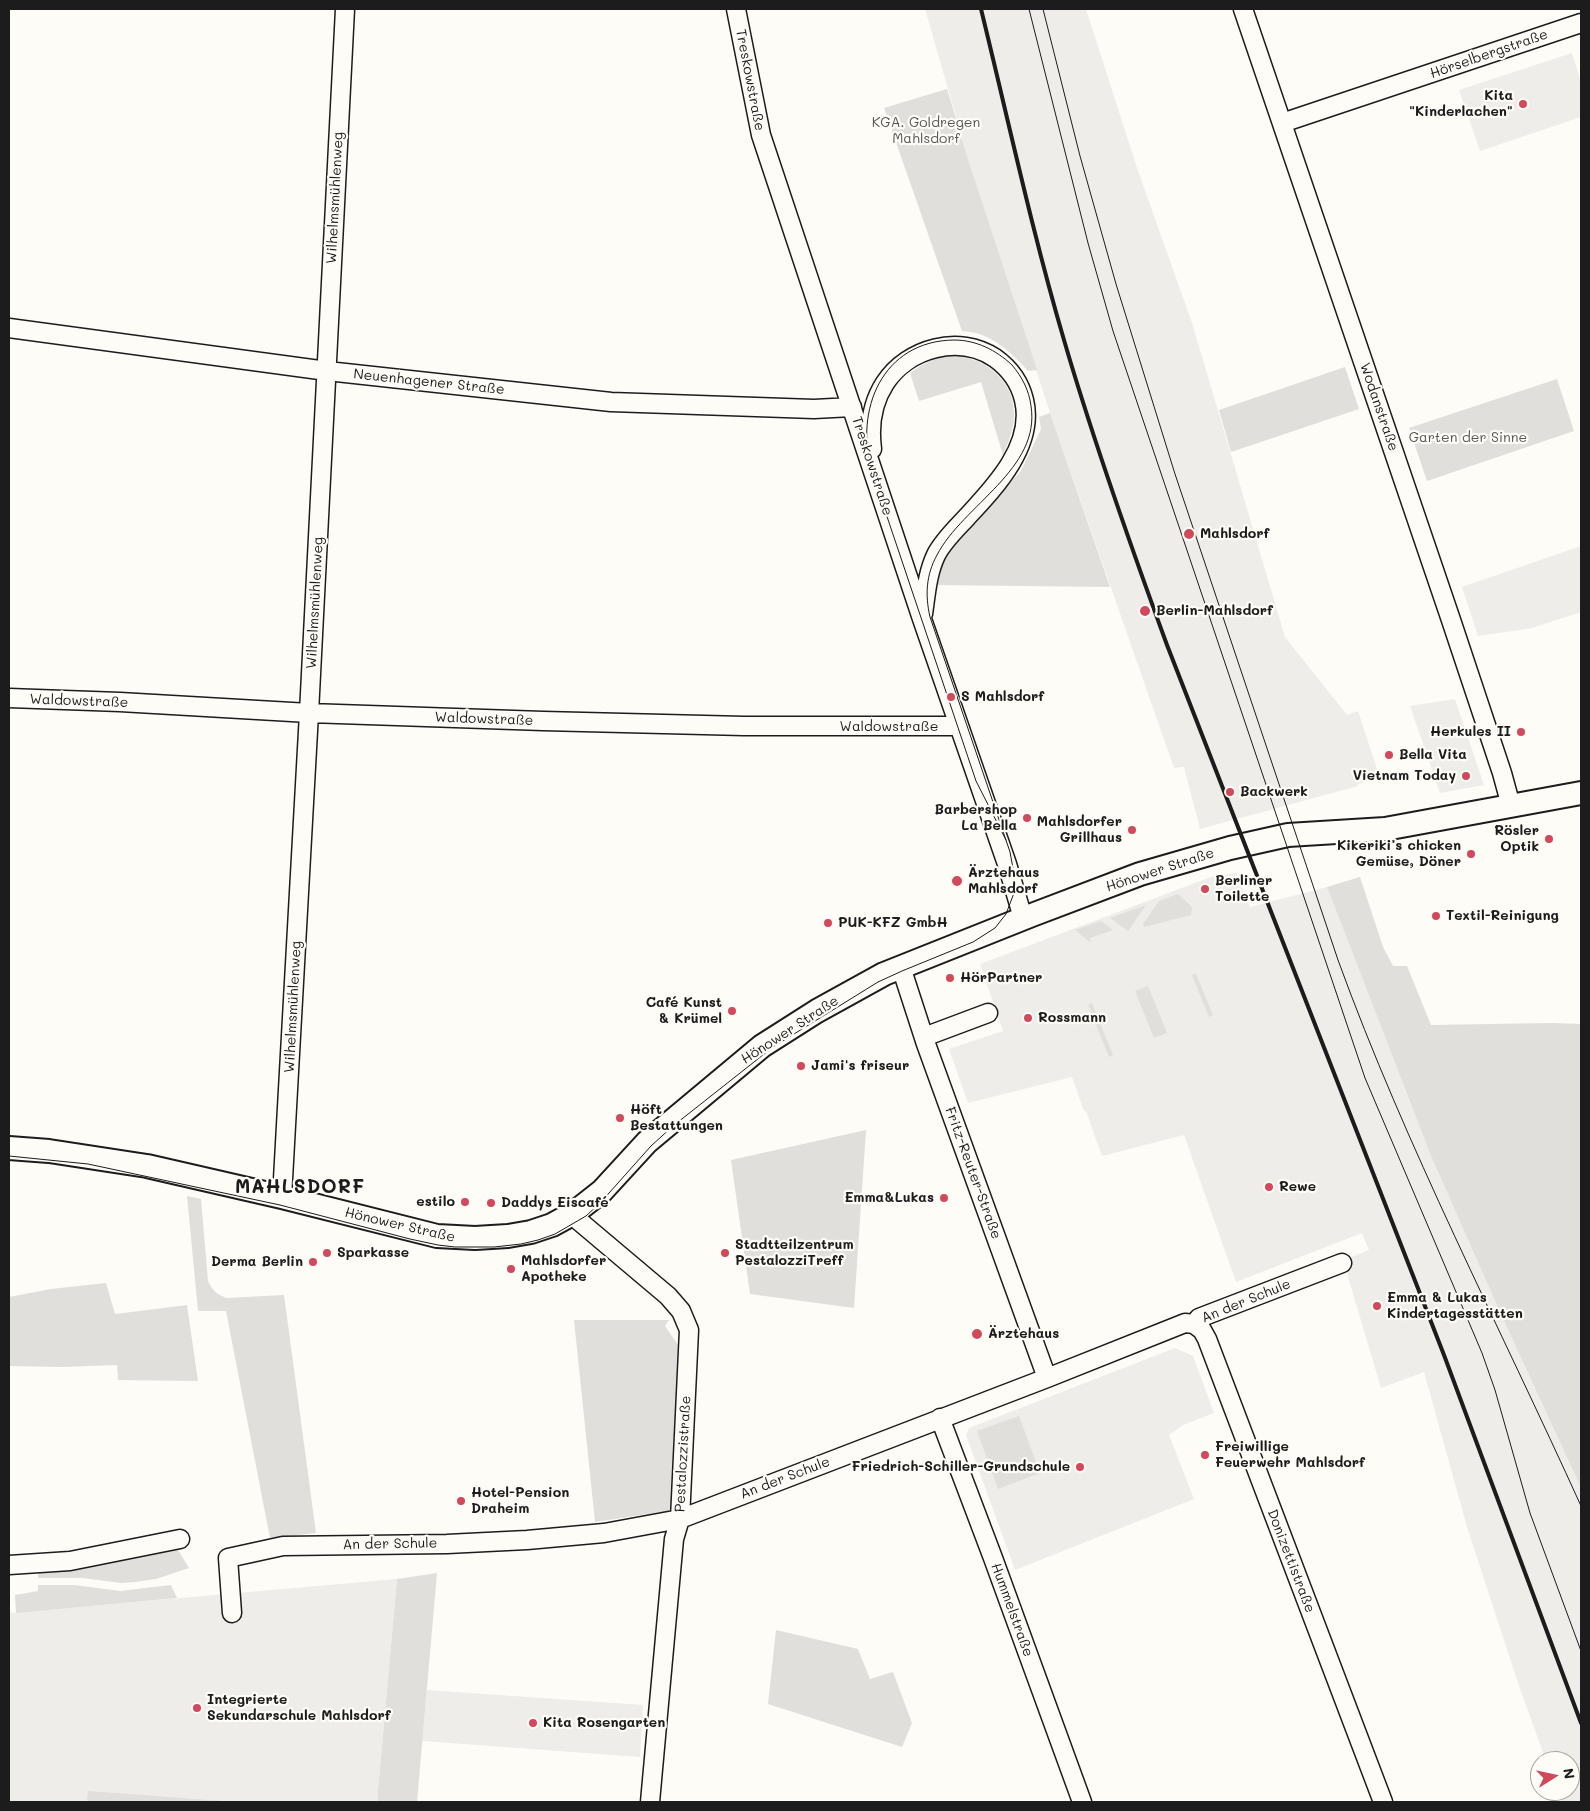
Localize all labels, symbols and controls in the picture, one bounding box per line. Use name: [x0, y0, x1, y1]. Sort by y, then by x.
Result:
street label: Hörselbergstraße: [1428, 26, 1550, 82]
street label: Treskowstraße: [732, 28, 768, 132]
place label: Kita "Kinderlachen": [1409, 88, 1513, 120]
marker: Kita "Kinderlachen": [1517, 98, 1529, 110]
park label: KGA. Goldregen Mahlsdorf: [872, 115, 980, 148]
street label: Wilhelmsmühlenweg: [323, 131, 347, 265]
street label: Wodanstraße: [1356, 361, 1402, 453]
street label: Neuenhagener Straße: [353, 366, 505, 398]
street label: Treskowstraße: [848, 414, 896, 518]
park label: Garten der Sinne: [1409, 430, 1527, 446]
place label: Mahlsdorf: [1200, 526, 1270, 542]
marker: Mahlsdorf: [1182, 527, 1196, 541]
street label: Wilhelmsmühlenweg: [303, 536, 327, 670]
place label: Berlin-Mahlsdorf: [1156, 603, 1273, 619]
marker: Berlin-Mahlsdorf: [1138, 604, 1152, 618]
place label: S Mahlsdorf: [961, 689, 1044, 705]
street label: Waldowstraße: [29, 691, 129, 711]
marker: S Mahlsdorf: [945, 691, 957, 703]
street label: Waldowstraße: [434, 709, 534, 729]
street label: Waldowstraße: [840, 719, 938, 735]
place label: Herkules II: [1430, 724, 1511, 740]
marker: Herkules II: [1515, 726, 1527, 738]
place label: Bella Vita: [1399, 747, 1467, 763]
marker: Bella Vita: [1383, 749, 1395, 761]
place label: Vietnam Today: [1353, 768, 1456, 784]
marker: Vietnam Today: [1460, 770, 1472, 782]
place label: Backwerk: [1240, 784, 1308, 800]
marker: Backwerk: [1224, 786, 1236, 798]
place label: Barbershop La Bella: [935, 802, 1017, 834]
marker: Barbershop La Bella: [1021, 812, 1033, 824]
place label: Mahlsdorfer Grillhaus: [1037, 814, 1122, 846]
place label: Rösler Optik: [1494, 823, 1539, 856]
marker: Mahlsdorfer Grillhaus: [1126, 824, 1138, 836]
marker: Rösler Optik: [1543, 833, 1555, 845]
place label: Kikeriki’s chicken Gemüse, Döner: [1337, 838, 1461, 870]
street label: Hönower Straße: [1104, 845, 1216, 895]
marker: Kikeriki’s chicken Gemüse, Döner: [1465, 848, 1477, 860]
place label: Ärztehaus Mahlsdorf: [968, 865, 1039, 898]
place label: Berliner Toilette: [1215, 873, 1272, 906]
marker: Ärztehaus Mahlsdorf: [950, 874, 964, 888]
marker: Berliner Toilette: [1199, 883, 1211, 895]
place label: Textil-Reinigung: [1446, 908, 1559, 924]
marker: Textil-Reinigung: [1430, 910, 1442, 922]
place label: PUK-KFZ GmbH: [838, 915, 948, 931]
marker: PUK-KFZ GmbH: [822, 917, 834, 929]
street label: Wilhelmsmühlenweg: [281, 940, 305, 1074]
place label: HörPartner: [960, 970, 1042, 986]
marker: HörPartner: [944, 972, 956, 984]
street label: Hönower Straße: [738, 992, 842, 1068]
place label: Café Kunst & Krümel: [646, 995, 722, 1028]
marker: Café Kunst & Krümel: [726, 1005, 738, 1017]
place label: Rossmann: [1038, 1010, 1106, 1026]
marker: Rossmann: [1022, 1012, 1034, 1024]
place label: Jami's friseur: [811, 1058, 909, 1074]
marker: Jami's friseur: [795, 1060, 807, 1072]
place label: Höft Bestattungen: [630, 1102, 723, 1134]
street label: Fritz-Reuter-Straße: [941, 1105, 1005, 1241]
marker: Höft Bestattungen: [614, 1112, 626, 1124]
district label: MAHLSDORF: [234, 1176, 366, 1198]
place label: Rewe: [1279, 1179, 1316, 1195]
marker: Rewe: [1263, 1181, 1275, 1193]
place label: Emma&Lukas: [844, 1190, 934, 1206]
marker: Emma&Lukas: [938, 1192, 950, 1204]
place label: estilo: [416, 1194, 455, 1210]
place label: Daddys Eiscafé: [501, 1195, 609, 1211]
marker: estilo: [459, 1196, 471, 1208]
marker: Daddys Eiscafé: [485, 1197, 497, 1209]
street label: Hönower Straße: [343, 1204, 457, 1246]
place label: Stadtteilzentrum PestalozziTreff: [735, 1237, 854, 1270]
place label: Sparkasse: [337, 1245, 409, 1261]
marker: Sparkasse: [321, 1247, 333, 1259]
marker: Stadtteilzentrum PestalozziTreff: [719, 1247, 731, 1259]
place label: Mahlsdorfer Apotheke: [521, 1253, 606, 1285]
place label: Derma Berlin: [211, 1254, 303, 1270]
marker: Derma Berlin: [307, 1256, 319, 1268]
marker: Mahlsdorfer Apotheke: [505, 1263, 517, 1275]
street label: An der Schule: [1199, 1275, 1293, 1327]
place label: Emma & Lukas Kindertagesstätten: [1387, 1290, 1523, 1322]
marker: Emma & Lukas Kindertagesstätten: [1371, 1300, 1383, 1312]
place label: Ärztehaus: [988, 1326, 1059, 1342]
marker: Ärztehaus: [970, 1327, 984, 1341]
street label: Pestalozzistraße: [672, 1395, 694, 1513]
place label: Freiwillige Feuerwehr Mahlsdorf: [1215, 1439, 1365, 1471]
marker: Freiwillige Feuerwehr Mahlsdorf: [1199, 1449, 1211, 1461]
street label: An der Schule: [738, 1453, 832, 1503]
place label: Friedrich-Schiller-Grundschule: [852, 1459, 1070, 1475]
marker: Friedrich-Schiller-Grundschule: [1074, 1461, 1086, 1473]
place label: Hotel-Pension Draheim: [471, 1485, 569, 1518]
marker: Hotel-Pension Draheim: [455, 1495, 467, 1507]
street label: Donizettistraße: [1264, 1507, 1318, 1615]
street label: An der Schule: [342, 1535, 438, 1553]
street label: Hummelstraße: [987, 1561, 1037, 1659]
place label: Integrierte Sekundarschule Mahlsdorf: [207, 1692, 391, 1724]
marker: Integrierte Sekundarschule Mahlsdorf: [191, 1702, 203, 1714]
place label: Kita Rosengarten: [543, 1715, 665, 1731]
marker: Kita Rosengarten: [527, 1717, 539, 1729]
north arrow: [1530, 1751, 1580, 1801]
text: N: [1559, 1767, 1580, 1780]

